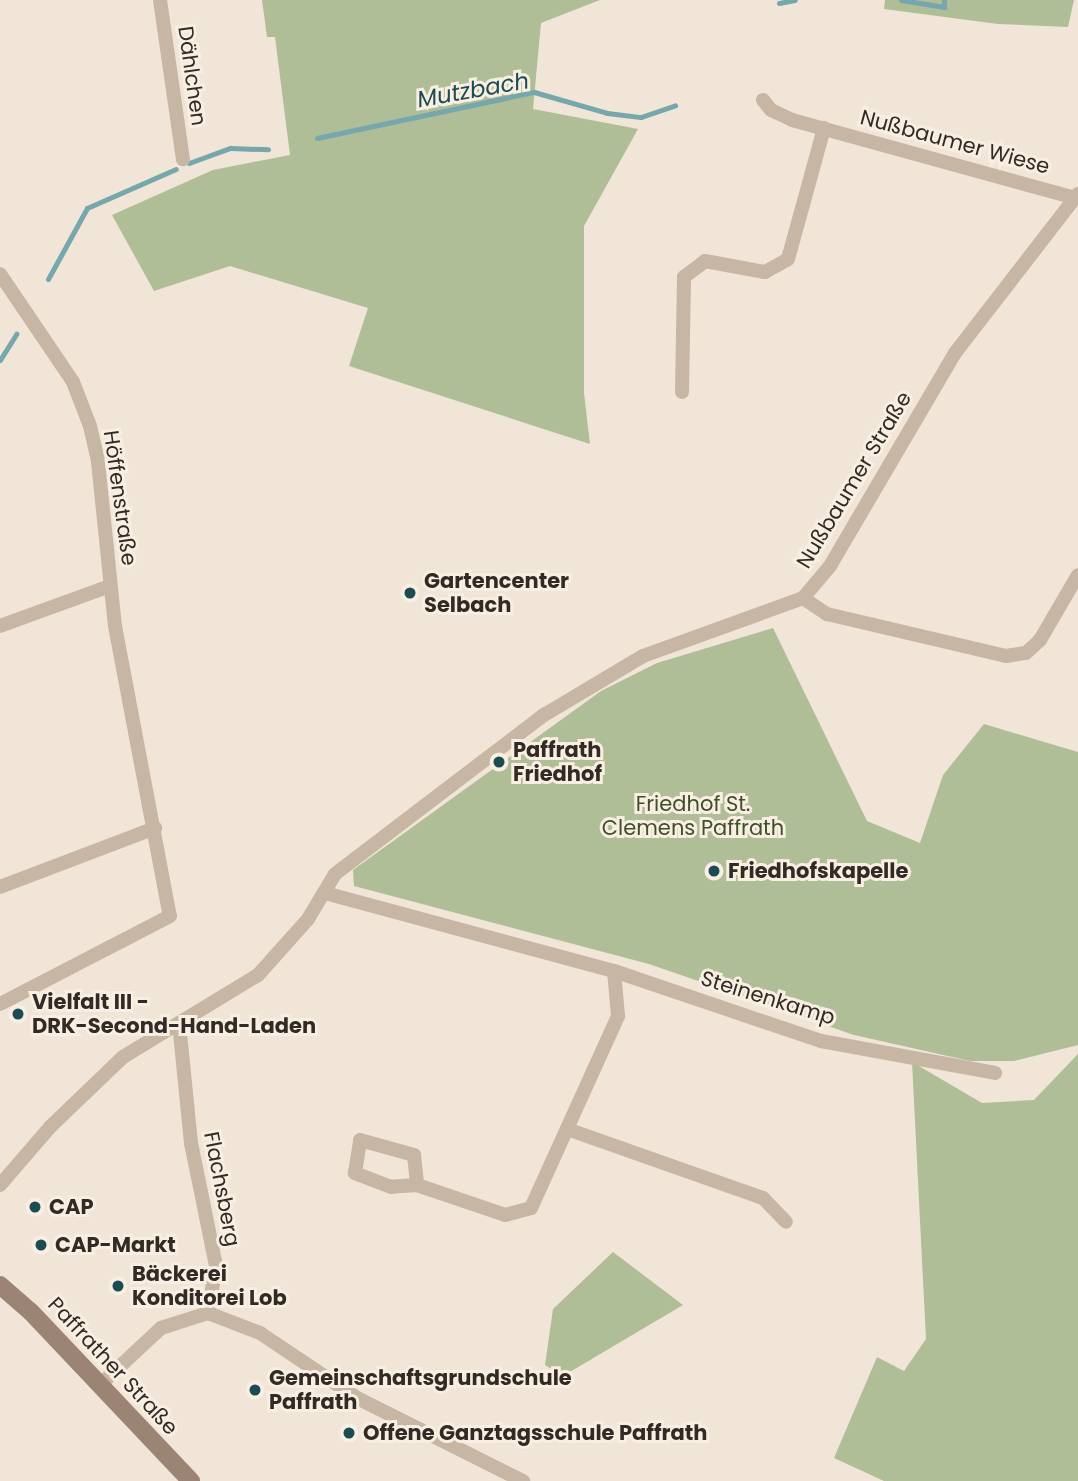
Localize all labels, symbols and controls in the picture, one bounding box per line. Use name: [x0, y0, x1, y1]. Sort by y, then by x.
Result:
street label: Dählchen: [173, 25, 211, 127]
water label: Mutzbach: [415, 67, 531, 113]
street label: Nußbaumer Wiese: [858, 105, 1052, 179]
street label: Nußbaumer Straße: [791, 387, 917, 573]
street label: Höffenstraße: [98, 429, 142, 567]
place label: Gartencenter Selbach: [424, 568, 569, 618]
marker: Gartencenter Selbach: [402, 585, 418, 601]
place label: Paffrath Friedhof: [513, 737, 602, 787]
marker: Paffrath Friedhof: [491, 754, 507, 770]
park label: Friedhof St. Clemens Paffrath: [602, 791, 784, 841]
place label: Friedhofskapelle: [728, 858, 908, 884]
marker: Friedhofskapelle: [706, 863, 722, 879]
street label: Steinenkamp: [698, 966, 838, 1030]
place label: Vielfalt III - DRK-Second-Hand-Laden: [32, 989, 316, 1039]
marker: Vielfalt III - DRK-Second-Hand-Laden: [10, 1006, 26, 1022]
street label: Flachsberg: [199, 1129, 245, 1249]
place label: CAP: [49, 1194, 94, 1220]
marker: CAP: [27, 1199, 43, 1215]
place label: CAP-Markt: [55, 1232, 176, 1258]
marker: CAP-Markt: [33, 1237, 49, 1253]
place label: Bäckerei Konditorei Lob: [132, 1261, 287, 1311]
marker: Bäckerei Konditorei Lob: [110, 1278, 126, 1294]
street label: Paffrather Straße: [43, 1292, 183, 1440]
place label: Gemeinschaftsgrundschule Paffrath: [269, 1365, 572, 1415]
marker: Gemeinschaftsgrundschule Paffrath: [247, 1382, 263, 1398]
place label: Offene Ganztagsschule Paffrath: [363, 1420, 707, 1446]
marker: Offene Ganztagsschule Paffrath: [341, 1425, 357, 1441]

